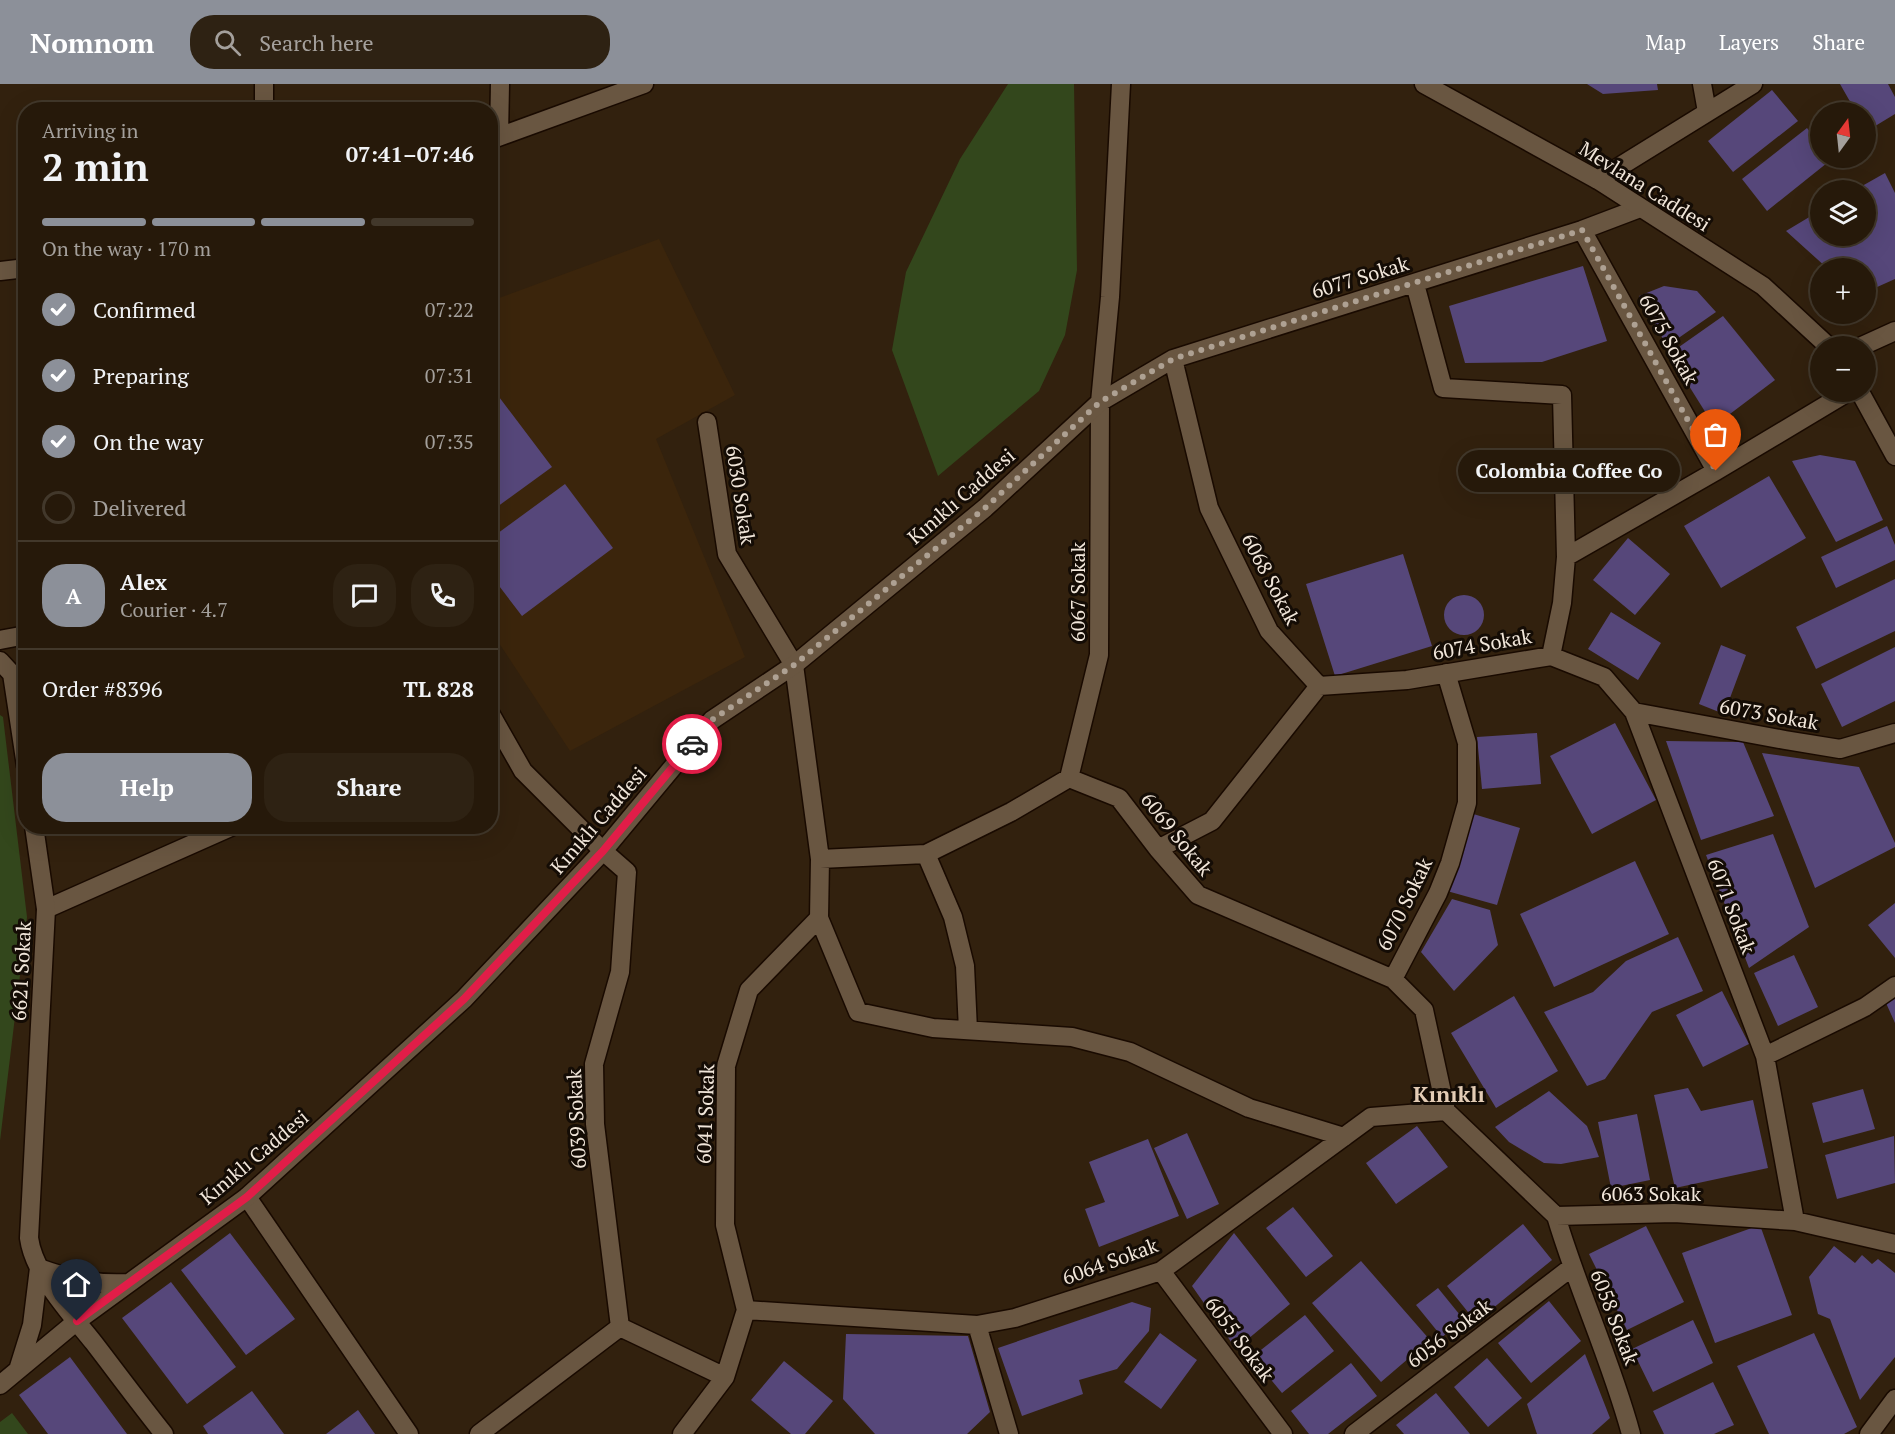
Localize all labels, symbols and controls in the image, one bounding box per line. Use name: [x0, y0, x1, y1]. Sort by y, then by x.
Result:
search box: [190, 15, 610, 69]
text: Nomnom: [30, 24, 154, 61]
icon: search: [211, 26, 244, 59]
text: Search here: [259, 28, 374, 57]
text: Map: [1645, 28, 1686, 56]
text: Layers: [1719, 28, 1779, 56]
text: Share: [1812, 28, 1865, 56]
north arrow: [1810, 102, 1876, 168]
map controls: [1810, 102, 1876, 402]
text: Arriving in: [42, 117, 138, 144]
street label: Mevlana Caddesi: [1574, 135, 1716, 237]
text: 07:41–07:46: [346, 139, 474, 168]
text: 2 min: [42, 140, 149, 192]
button: layers: [1810, 180, 1876, 246]
text: On the way · 170 m: [42, 235, 211, 262]
street label: 6077 Sokak: [1308, 249, 1412, 305]
button: +: [1810, 258, 1876, 324]
street label: 6075 Sokak: [1633, 289, 1705, 390]
icon: check: [42, 293, 75, 326]
text: Confirmed: [93, 295, 196, 324]
text: 07:22: [425, 296, 474, 323]
button: −: [1810, 336, 1876, 402]
icon: check: [42, 359, 75, 392]
text: Preparing: [93, 361, 189, 390]
text: 07:31: [425, 362, 474, 389]
pin: [1690, 409, 1741, 471]
icon: bag: [1699, 418, 1732, 451]
icon: check: [42, 425, 75, 458]
text: On the way: [93, 427, 203, 456]
text: 07:35: [425, 428, 474, 455]
street label: Kınıklı Caddesi: [902, 442, 1020, 550]
street label: 6030 Sokak: [720, 443, 762, 547]
callout: Colombia Coffee Co: [1458, 450, 1680, 492]
text: Colombia Coffee Co: [1476, 457, 1662, 484]
text: Delivered: [93, 493, 186, 522]
street label: 6068 Sokak: [1236, 529, 1307, 630]
street label: 6067 Sokak: [1064, 541, 1091, 642]
button: chat: [333, 564, 396, 627]
button: phone: [411, 564, 474, 627]
text: Alex: [120, 567, 167, 596]
text: A: [65, 581, 82, 610]
text: Courier · 4.7: [120, 596, 228, 623]
street label: 6074 Sokak: [1430, 622, 1534, 666]
text: Order #8396: [42, 674, 162, 703]
text: TL 828: [403, 674, 474, 703]
street label: 6073 Sokak: [1717, 692, 1821, 736]
courier: [662, 714, 722, 774]
icon: car: [676, 728, 709, 761]
button: Help: [42, 753, 252, 822]
button: Share: [264, 753, 474, 822]
street label: Kınıklı Caddesi: [544, 761, 652, 879]
street label: 6069 Sokak: [1135, 787, 1219, 882]
street label: 6070 Sokak: [1370, 853, 1438, 955]
street label: 6071 Sokak: [1701, 854, 1763, 958]
street label: 6621 Sokak: [5, 920, 37, 1022]
street label: 6041 Sokak: [690, 1063, 720, 1164]
street label: 6039 Sokak: [560, 1068, 592, 1170]
district label: Kınıklı: [1413, 1079, 1485, 1108]
street label: Kınıklı Caddesi: [194, 1104, 314, 1210]
street label: 6063 Sokak: [1601, 1180, 1702, 1207]
street label: 6064 Sokak: [1058, 1231, 1162, 1291]
pin: [51, 1259, 102, 1321]
street label: 6058 Sokak: [1584, 1265, 1646, 1369]
icon: home: [60, 1268, 93, 1301]
street label: 6055 Sokak: [1199, 1291, 1281, 1388]
street label: 6056 Sokak: [1401, 1292, 1498, 1374]

